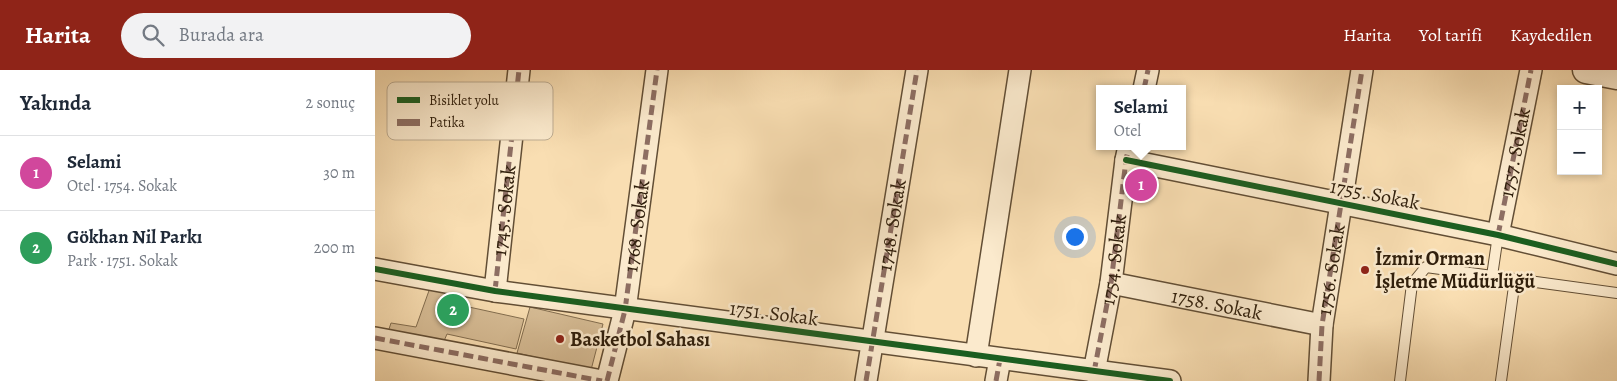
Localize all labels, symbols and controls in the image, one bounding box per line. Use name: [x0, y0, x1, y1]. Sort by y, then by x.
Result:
search box: [121, 13, 471, 58]
text: Harita: [25, 19, 91, 51]
icon: search: [139, 21, 167, 49]
text: Burada ara: [179, 22, 264, 48]
text: Harita: [1343, 23, 1391, 47]
text: Yol tarifi: [1419, 23, 1482, 47]
text: Kaydedilen: [1510, 23, 1592, 47]
legend: [387, 82, 553, 140]
popup: [1096, 85, 1186, 150]
map controls: [1557, 85, 1602, 175]
button: +: [1557, 85, 1602, 130]
text: Yakında: [20, 89, 91, 117]
text: Bisiklet yolu: [429, 91, 499, 110]
text: 2 sonuç: [306, 92, 355, 114]
text: Selami: [1114, 94, 1168, 120]
street label: 1757. Sokak: [1493, 105, 1537, 200]
text: Patika: [429, 113, 465, 132]
text: Otel: [1114, 120, 1141, 142]
button: −: [1557, 130, 1602, 175]
text: Selami: [67, 149, 121, 175]
text: 1: [33, 162, 39, 184]
text: 30 m: [323, 162, 355, 184]
street label: 1745. Sokak: [486, 163, 523, 258]
pin: 1: [1125, 166, 1157, 204]
street label: 1755. Sokak: [1328, 173, 1422, 216]
text: Otel · 1754. Sokak: [67, 175, 177, 197]
street label: 1748. Sokak: [871, 177, 913, 273]
street label: 1768. Sokak: [617, 178, 656, 274]
street label: 1754. Sokak: [1094, 213, 1133, 308]
street label: 1756. Sokak: [1311, 222, 1352, 317]
text: Gökhan Nil Parkı: [67, 224, 202, 250]
your location: [1062, 224, 1088, 250]
text: 2: [32, 237, 40, 259]
text: 200 m: [314, 237, 355, 259]
place label: İzmir Orman İşletme Müdürlüğü: [1375, 245, 1535, 295]
text: Park · 1751. Sokak: [67, 250, 178, 272]
marker: İzmir Orman İşletme Müdürlüğü: [1359, 264, 1371, 276]
street label: 1758. Sokak: [1169, 282, 1265, 327]
pin: 2: [437, 291, 469, 329]
street label: 1751. Sokak: [728, 295, 820, 332]
place label: Basketbol Sahası: [570, 326, 710, 353]
marker: Basketbol Sahası: [554, 333, 566, 345]

